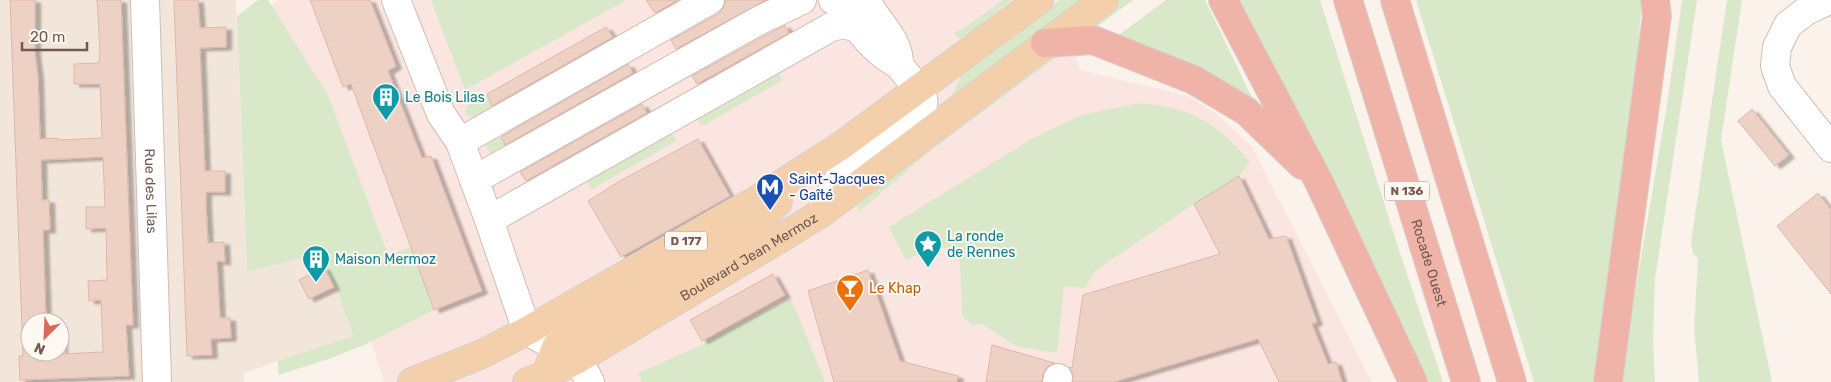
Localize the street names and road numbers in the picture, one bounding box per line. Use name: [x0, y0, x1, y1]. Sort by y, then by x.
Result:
street label: Rue des Lilas: [141, 148, 160, 234]
road number: N 136: [1384, 182, 1430, 200]
street label: Boulevard Jean Mermoz: [677, 210, 821, 305]
street label: Rocade Ouest: [1407, 217, 1450, 309]
road number: D 177: [665, 232, 707, 250]

